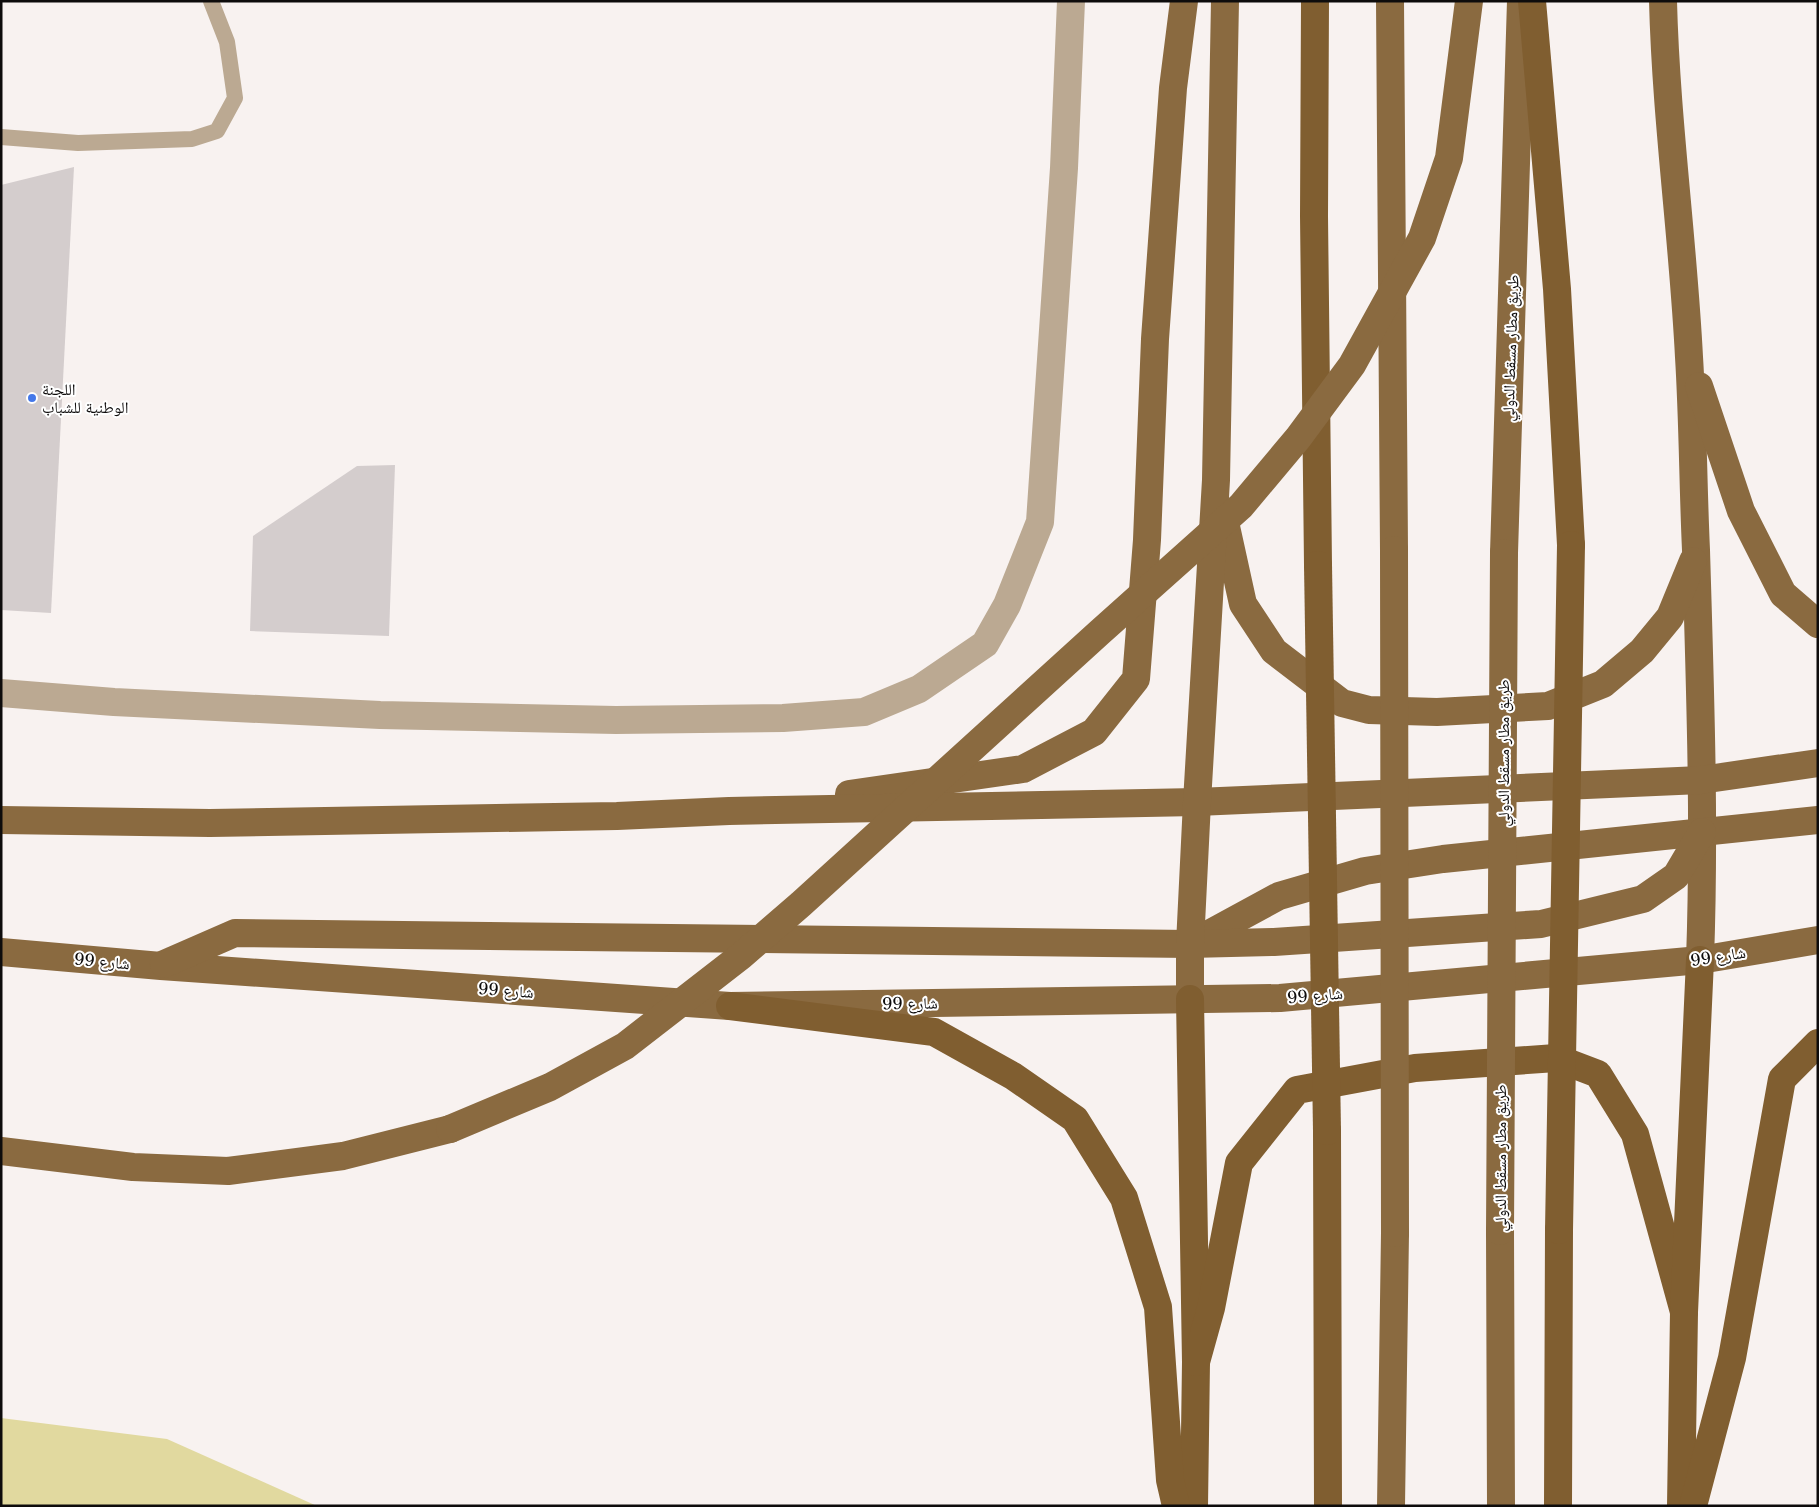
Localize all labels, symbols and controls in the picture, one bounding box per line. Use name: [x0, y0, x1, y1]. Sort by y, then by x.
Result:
street label: طريق مطار مسقط الدولي: [1497, 274, 1526, 422]
place label: اللجنة الوطنية للشباب: [42, 379, 129, 417]
marker: اللجنة الوطنية للشباب: [26, 392, 38, 404]
street label: طريق مطار مسقط الدولي: [1493, 679, 1516, 827]
street label: 99 شارع: [1689, 942, 1747, 971]
street label: 99 شارع: [73, 949, 131, 974]
street label: 99 شارع: [478, 978, 534, 1003]
street label: 99 شارع: [1286, 983, 1344, 1008]
street label: 99 شارع: [882, 993, 938, 1014]
street label: طريق مطار مسقط الدولي: [1490, 1084, 1513, 1232]

